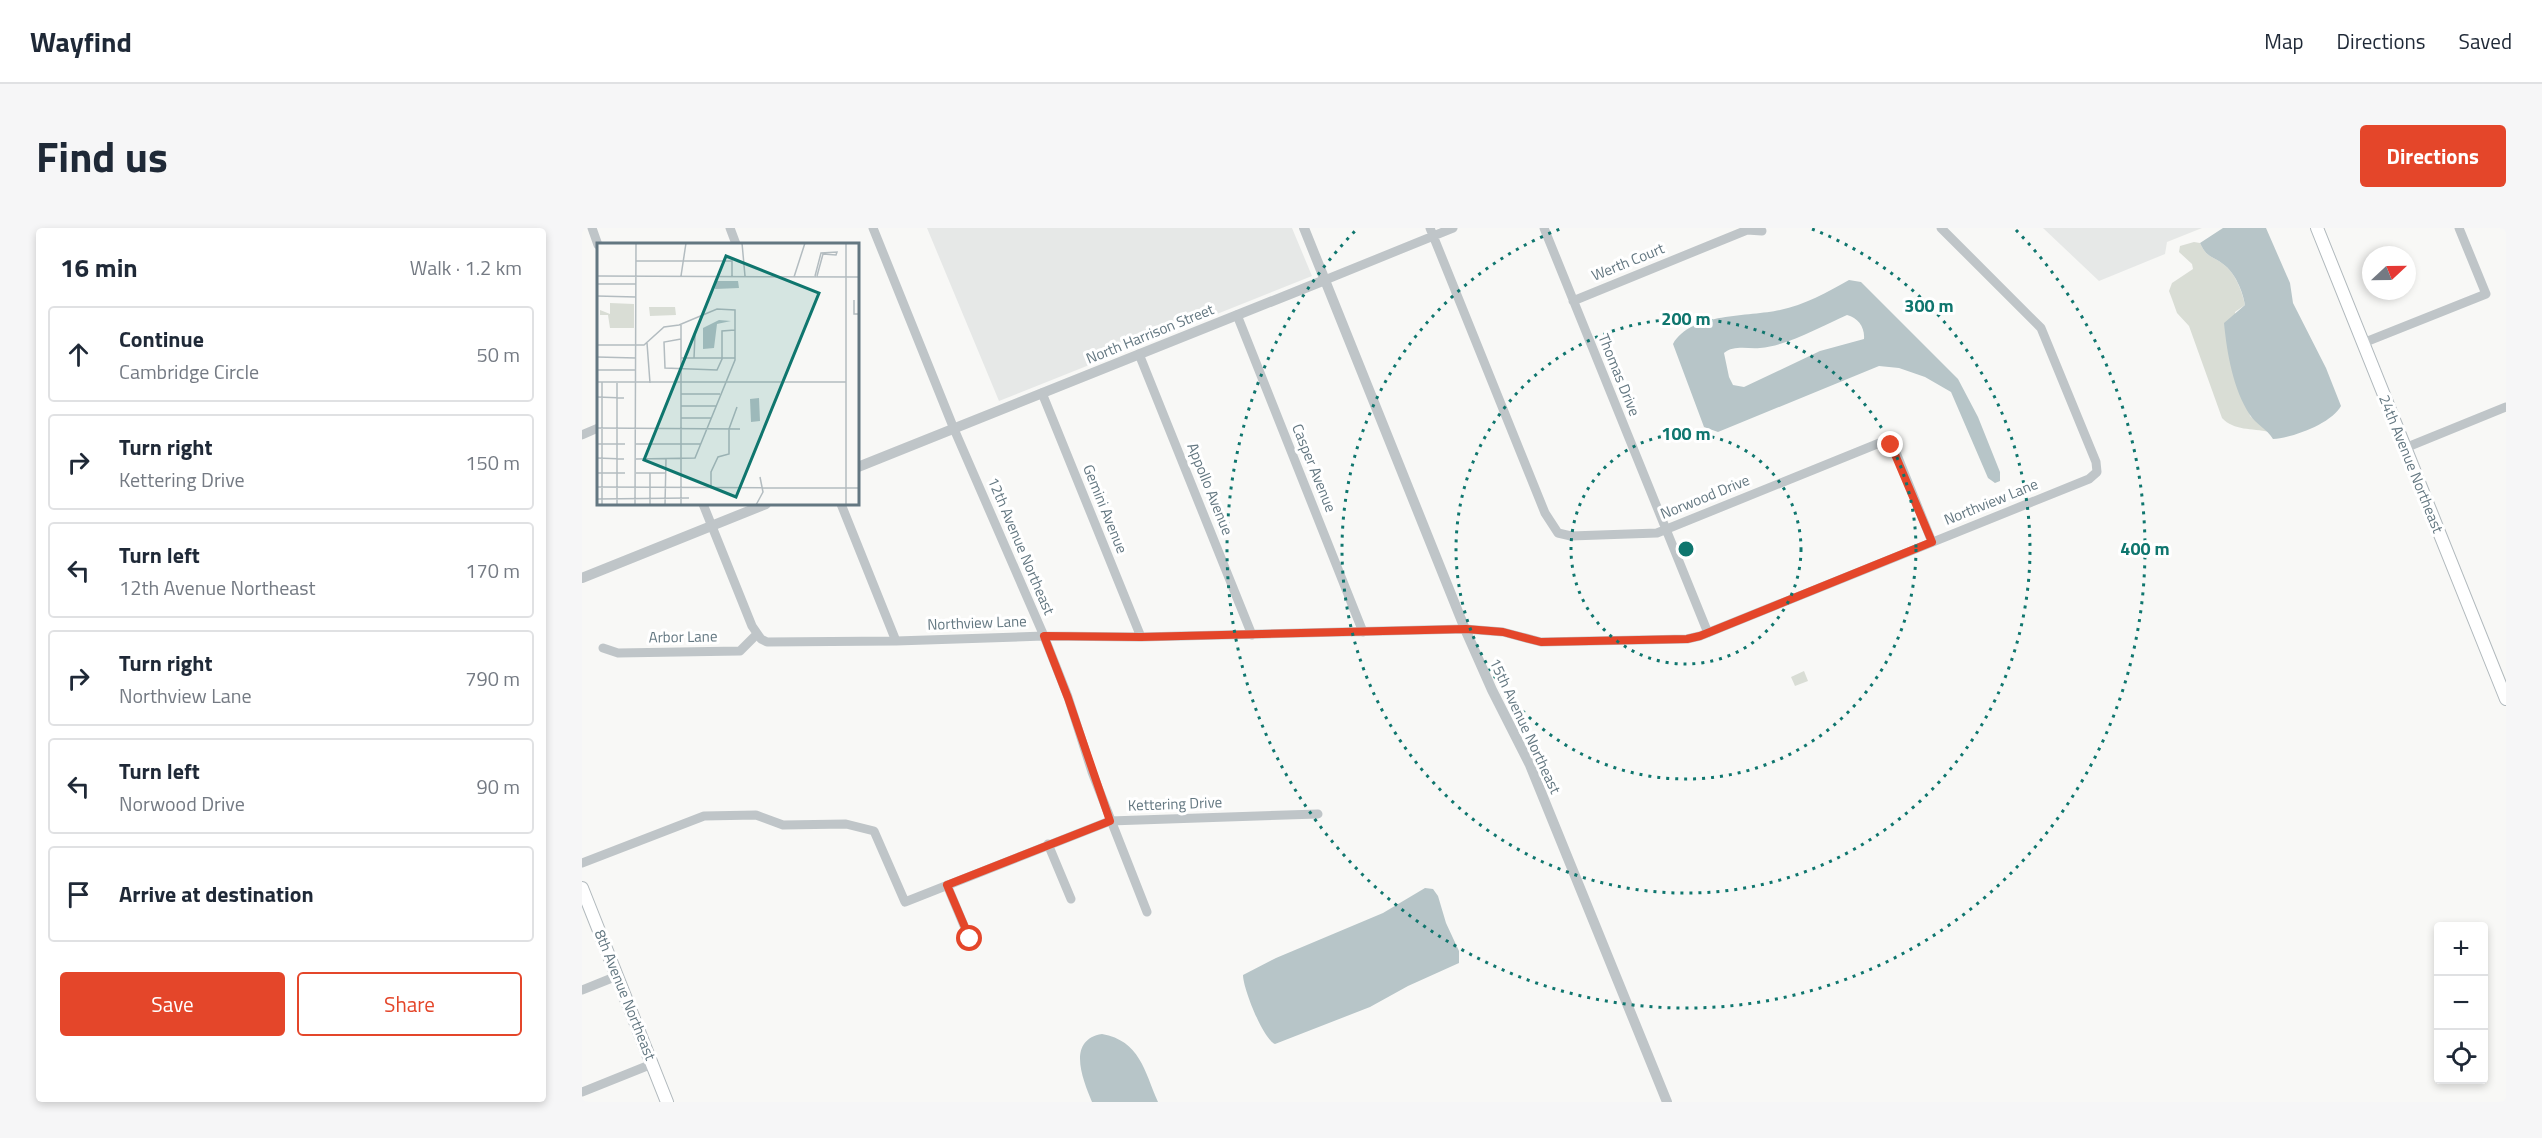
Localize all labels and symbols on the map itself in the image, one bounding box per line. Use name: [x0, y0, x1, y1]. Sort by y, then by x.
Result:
street label: Werth Court: [1588, 236, 1668, 287]
inset map: [597, 243, 860, 506]
north arrow: [2362, 246, 2416, 300]
text: 300 m: [1904, 292, 1954, 319]
street label: North Harrison Street: [1082, 297, 1218, 370]
text: 200 m: [1661, 305, 1711, 332]
street label: Thomas Drive: [1593, 330, 1646, 419]
street label: 24th Avenue Northeast: [2373, 391, 2450, 537]
street label: Casper Avenue: [1286, 420, 1343, 515]
text: 100 m: [1661, 420, 1711, 447]
route end: [1877, 431, 1903, 457]
street label: Appollo Avenue: [1181, 439, 1239, 538]
street label: Gemini Avenue: [1077, 461, 1134, 557]
street label: Norwood Drive: [1657, 468, 1753, 525]
street label: Northview Lane: [1940, 472, 2041, 531]
street label: 12th Avenue Northeast: [982, 473, 1061, 619]
text: 400 m: [2120, 535, 2170, 562]
centre of rings: [1676, 539, 1696, 559]
street label: Northview Lane: [927, 609, 1027, 636]
street label: Arbor Lane: [648, 624, 718, 649]
street label: 15th Avenue Northeast: [1484, 654, 1567, 798]
street label: Kettering Drive: [1127, 790, 1223, 817]
route start: [956, 925, 982, 951]
street label: 8th Avenue Northeast: [589, 926, 662, 1064]

